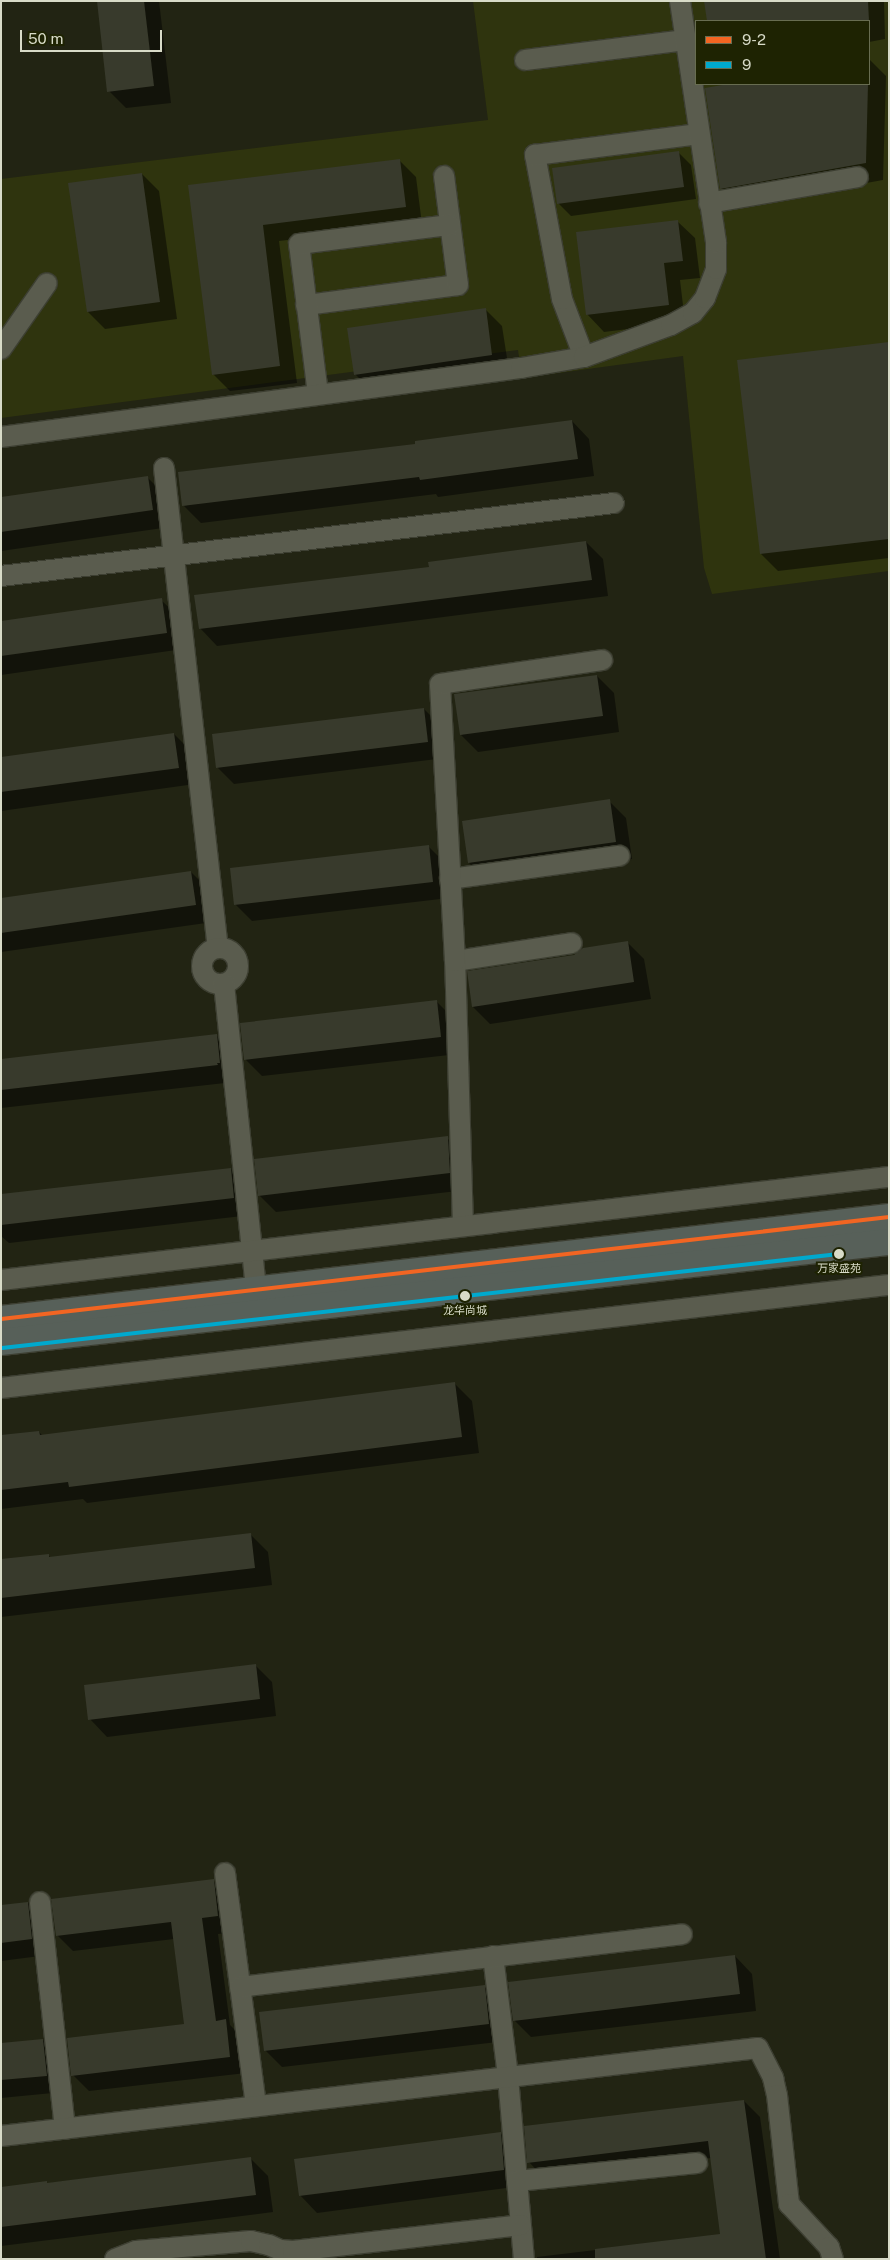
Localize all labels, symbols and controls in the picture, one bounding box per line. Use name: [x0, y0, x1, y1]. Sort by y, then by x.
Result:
scale bar: [22, 20, 165, 52]
legend: [695, 20, 870, 85]
text: 50 m: [28, 30, 63, 47]
text: 9-2: [742, 31, 766, 48]
text: 9: [742, 56, 751, 73]
marker: 万家盛苑: [834, 1249, 844, 1259]
place label: 万家盛苑: [817, 1261, 861, 1275]
marker: 龙华尚城: [460, 1291, 470, 1301]
place label: 龙华尚城: [443, 1303, 487, 1317]

